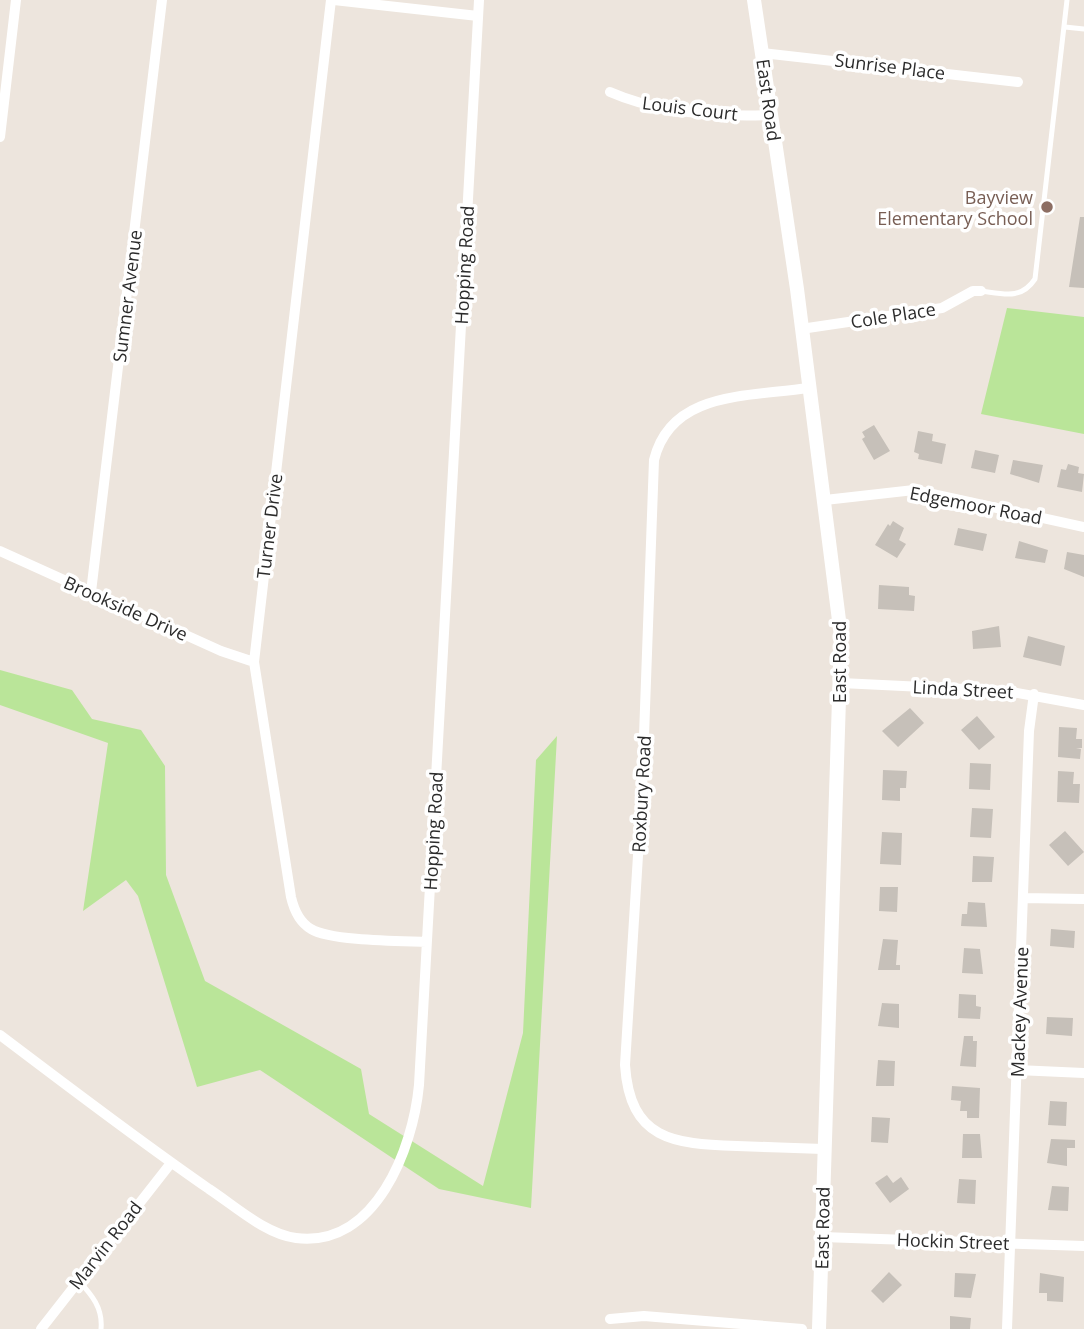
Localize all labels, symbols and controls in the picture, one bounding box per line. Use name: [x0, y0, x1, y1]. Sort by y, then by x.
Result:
street label: Sunrise Place: [833, 47, 947, 85]
street label: East Road: [751, 57, 787, 143]
street label: Louis Court: [641, 90, 739, 126]
place label: Bayview Elementary School: [877, 185, 1033, 230]
marker: Bayview Elementary School: [1039, 199, 1055, 215]
street label: Hopping Road: [449, 205, 479, 325]
street label: Sumner Avenue: [107, 228, 147, 364]
street label: Cole Place: [849, 296, 937, 334]
street label: Turner Drive: [251, 472, 287, 580]
street label: Edgemoor Road: [908, 480, 1044, 530]
street label: Brookside Drive: [60, 570, 192, 646]
street label: East Road: [827, 621, 851, 703]
street label: Linda Street: [912, 674, 1014, 704]
street label: Roxbury Road: [626, 735, 656, 853]
street label: Hopping Road: [418, 771, 448, 891]
street label: Mackey Avenue: [1005, 946, 1033, 1078]
street label: East Road: [809, 1186, 835, 1270]
street label: Marvin Road: [63, 1196, 147, 1294]
street label: Hockin Street: [896, 1227, 1010, 1255]

